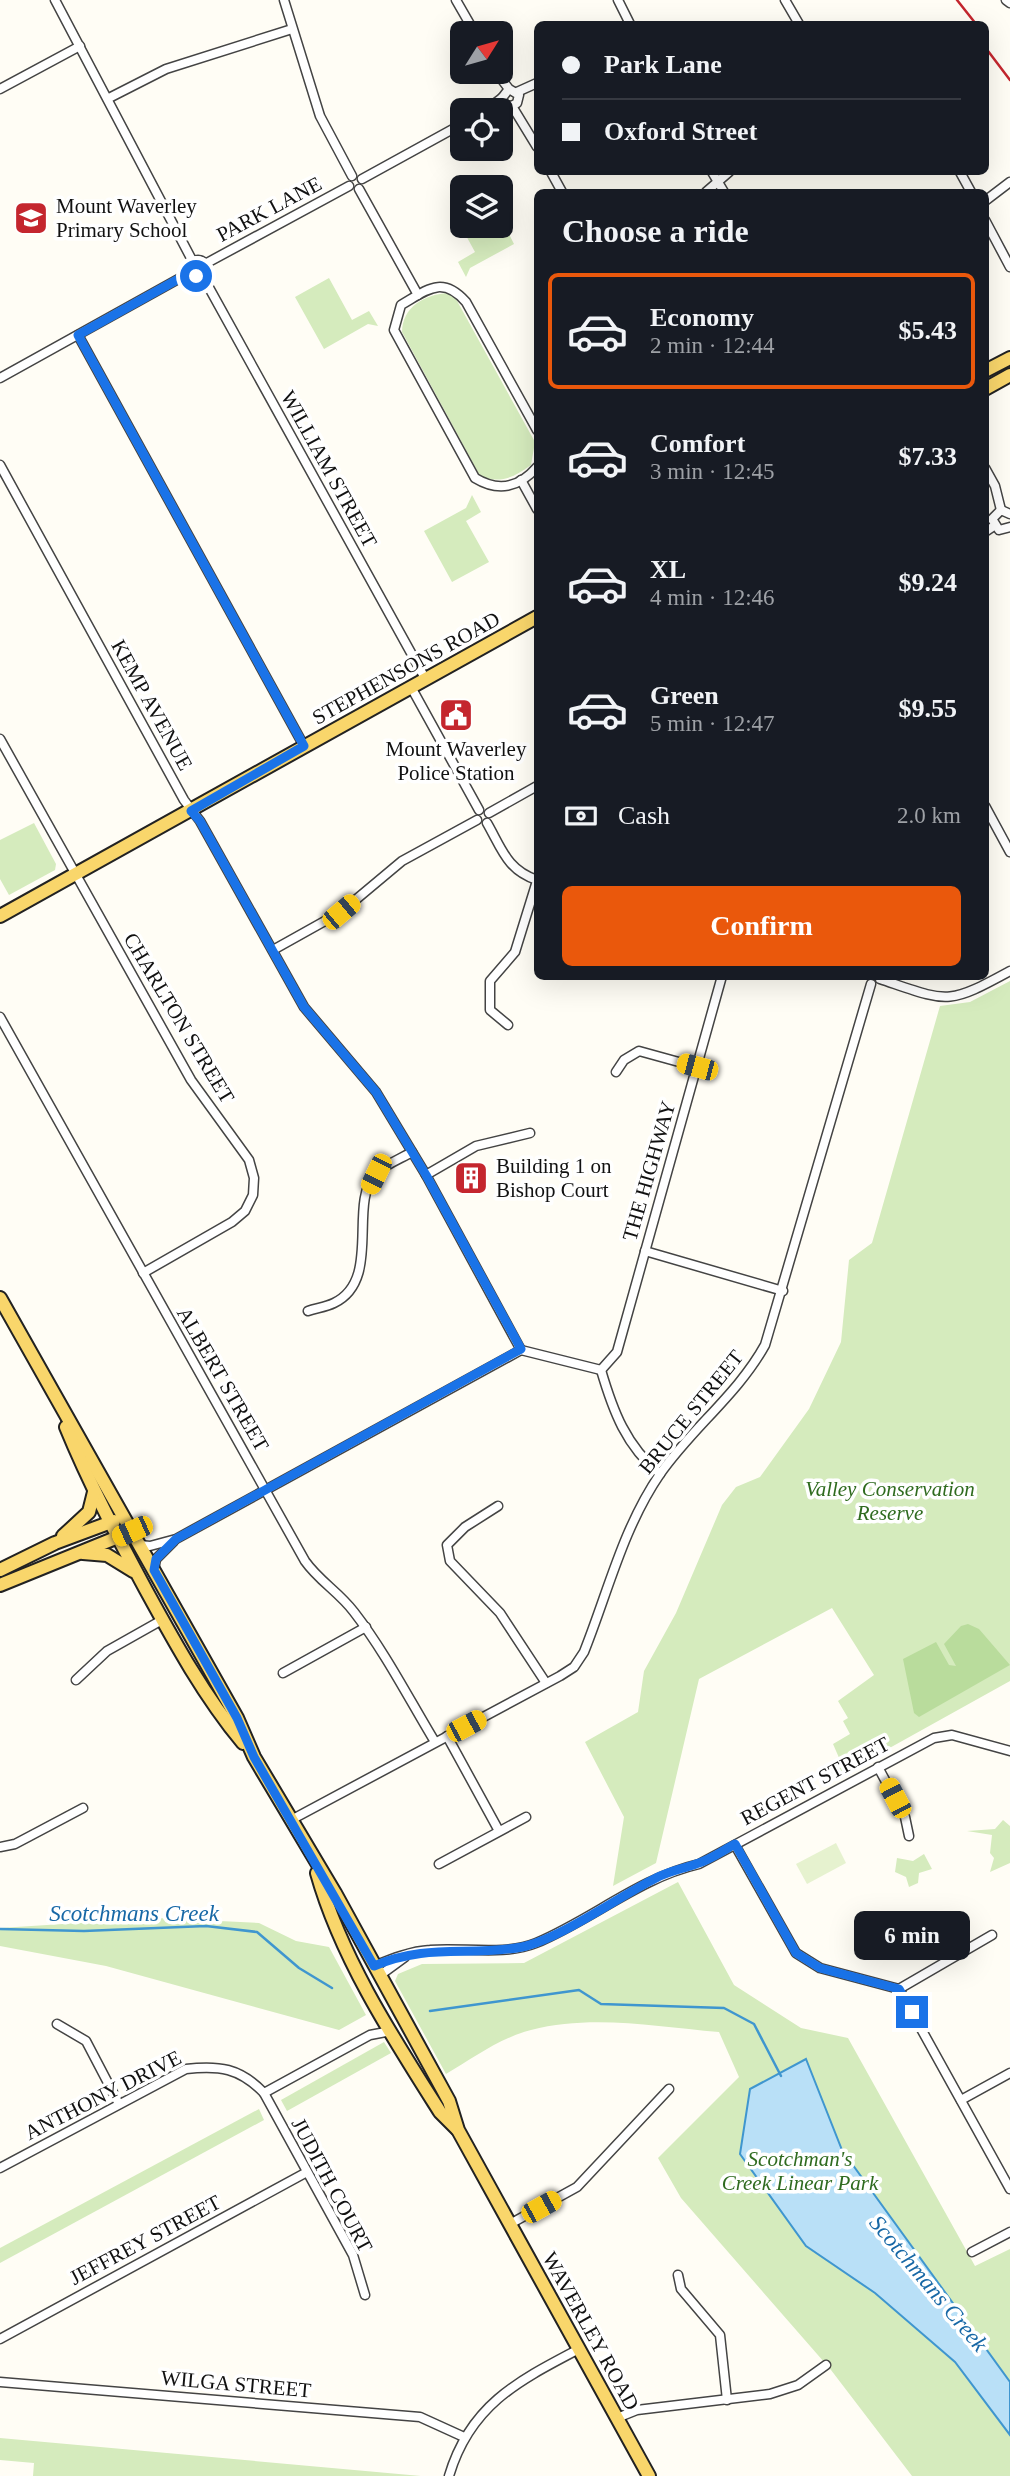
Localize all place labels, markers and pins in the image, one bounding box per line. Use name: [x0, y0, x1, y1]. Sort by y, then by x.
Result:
place label: Mount Waverley Primary School: [56, 194, 197, 242]
school or university icon: Mount Waverley Primary School: [12, 199, 50, 237]
public building icon: Mount Waverley Police Station: [437, 696, 475, 734]
place label: Mount Waverley Police Station: [386, 737, 527, 785]
place label: Building 1 on Bishop Court: [496, 1154, 612, 1202]
building icon: Building 1 on Bishop Court: [452, 1159, 490, 1197]

